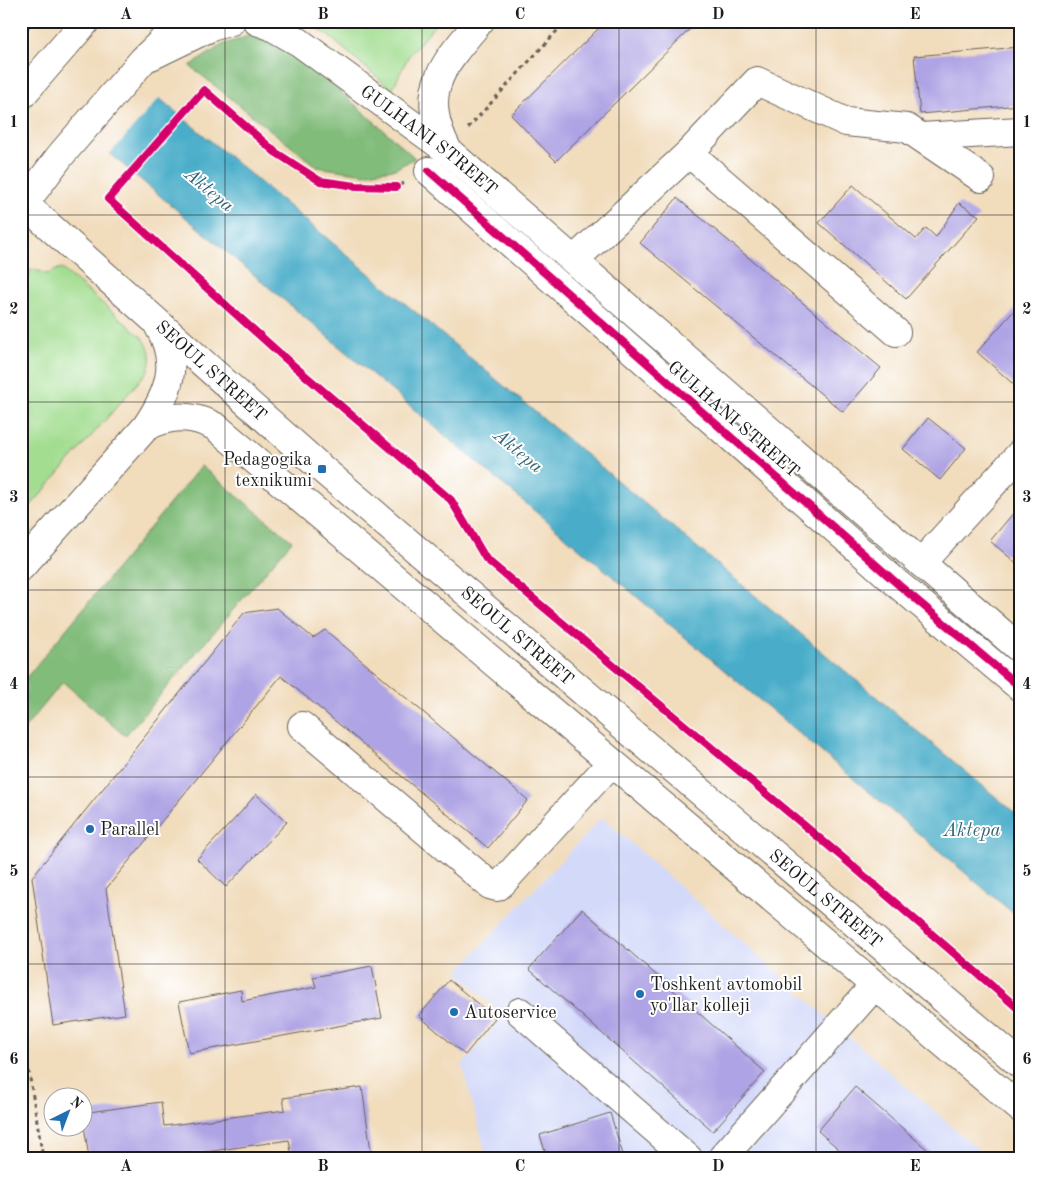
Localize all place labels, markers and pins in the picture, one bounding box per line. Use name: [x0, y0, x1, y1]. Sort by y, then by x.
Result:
place label: Pedagogika texnikumi: [223, 451, 312, 490]
marker: Pedagogika texnikumi: [316, 463, 328, 475]
place label: Parallel: [100, 821, 160, 839]
marker: Parallel: [84, 823, 96, 835]
place label: Toshkent avtomobil yo'llar kolleji: [650, 976, 802, 1015]
marker: Toshkent avtomobil yo'llar kolleji: [634, 988, 646, 1000]
place label: Autoservice: [464, 1004, 557, 1022]
marker: Autoservice: [448, 1006, 460, 1018]

